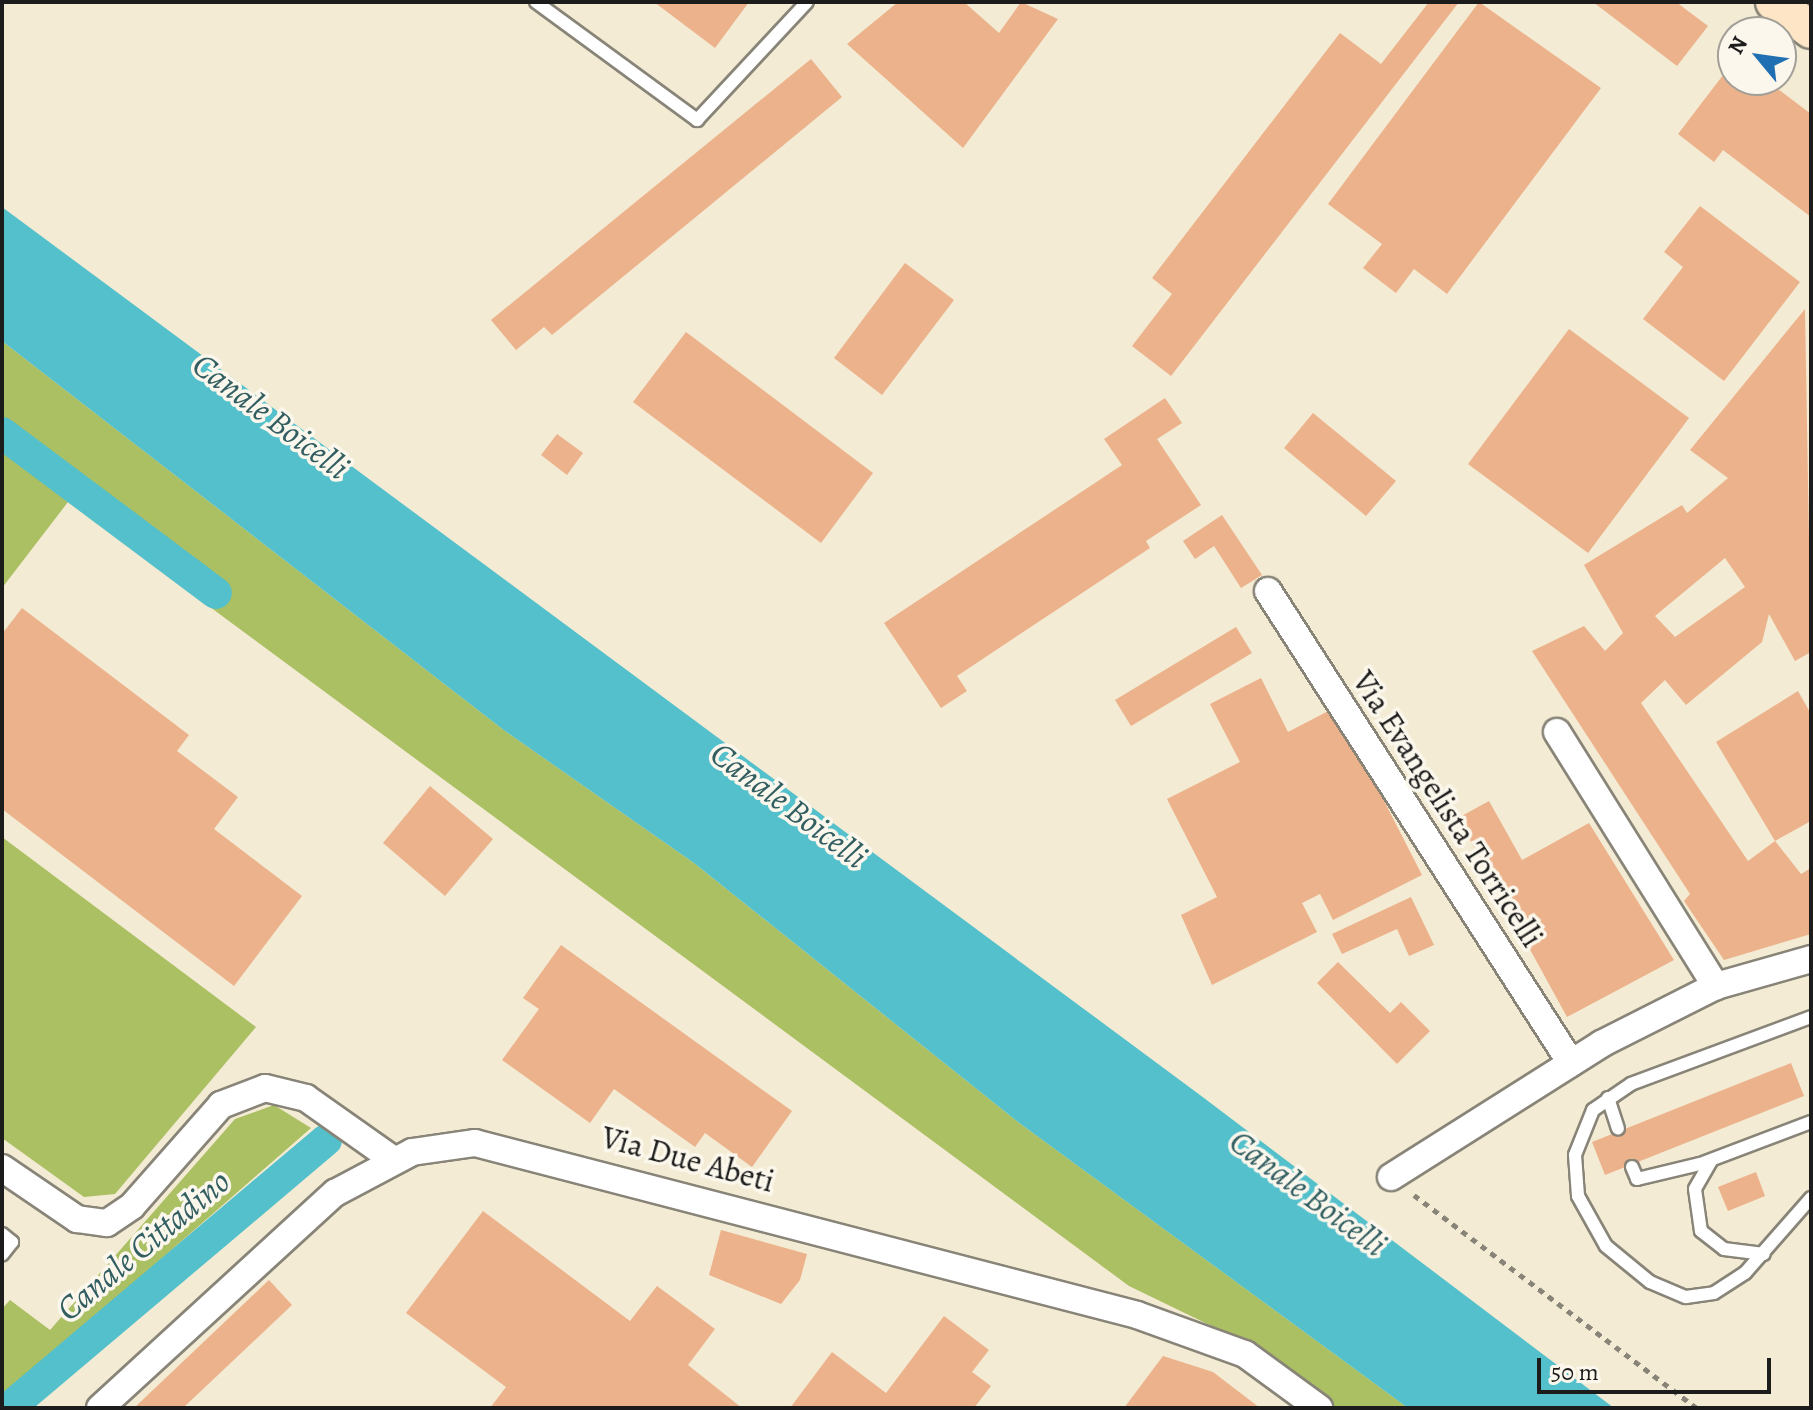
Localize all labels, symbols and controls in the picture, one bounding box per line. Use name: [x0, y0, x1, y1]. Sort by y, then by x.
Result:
north arrow: [1717, 16, 1797, 96]
text: N: [1721, 31, 1755, 60]
water label: Canale Boicelli: [185, 344, 357, 488]
street label: Via Evangelista Torricelli: [1344, 664, 1552, 954]
water label: Canale Boicelli: [703, 733, 875, 877]
street label: Via Due Abeti: [597, 1118, 779, 1200]
water label: Canale Boicelli: [1222, 1121, 1394, 1265]
water label: Canale Cittadino: [48, 1161, 238, 1329]
scale bar: [1541, 1342, 1775, 1392]
text: 50 m: [1551, 1356, 1599, 1388]

